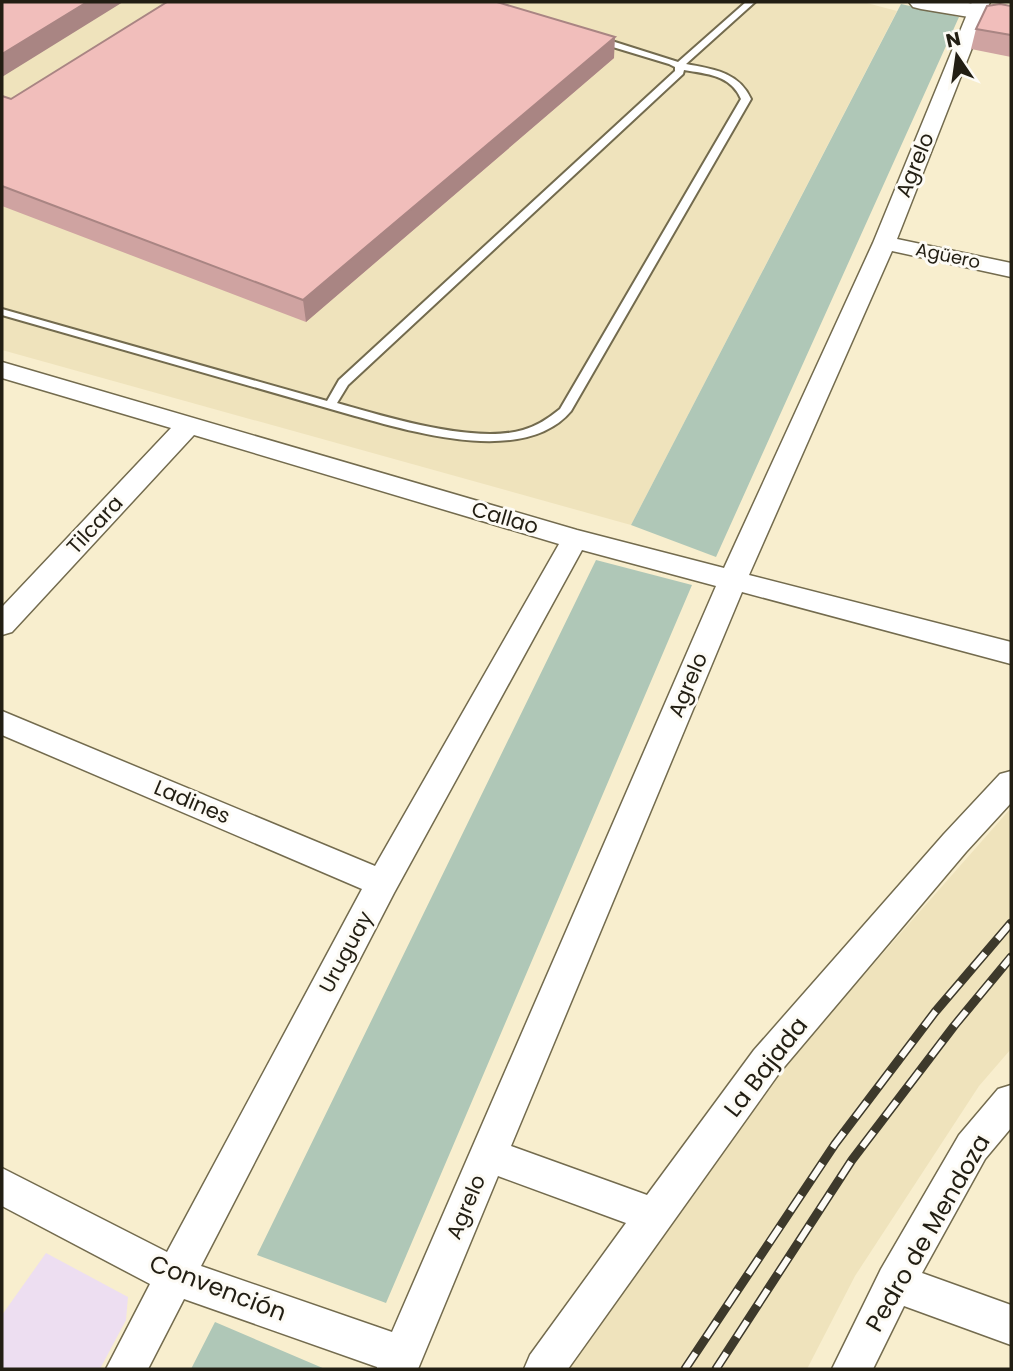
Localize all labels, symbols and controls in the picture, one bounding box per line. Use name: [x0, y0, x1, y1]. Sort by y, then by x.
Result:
north arrow: [922, 21, 992, 91]
text: N: [943, 25, 963, 55]
street label: Agrelo: [888, 128, 941, 202]
street label: Agüero: [914, 237, 983, 275]
street label: Tilcara: [60, 489, 129, 560]
street label: Callao: [468, 494, 542, 541]
street label: Agrelo: [661, 648, 714, 722]
street label: Ladines: [150, 773, 235, 831]
street label: Uruguay: [312, 905, 379, 998]
street label: La Bajada: [716, 1010, 815, 1124]
street label: Pedro de Mendoza: [858, 1128, 998, 1338]
street label: Agrelo: [439, 1170, 492, 1244]
street label: Convención: [145, 1246, 291, 1329]

